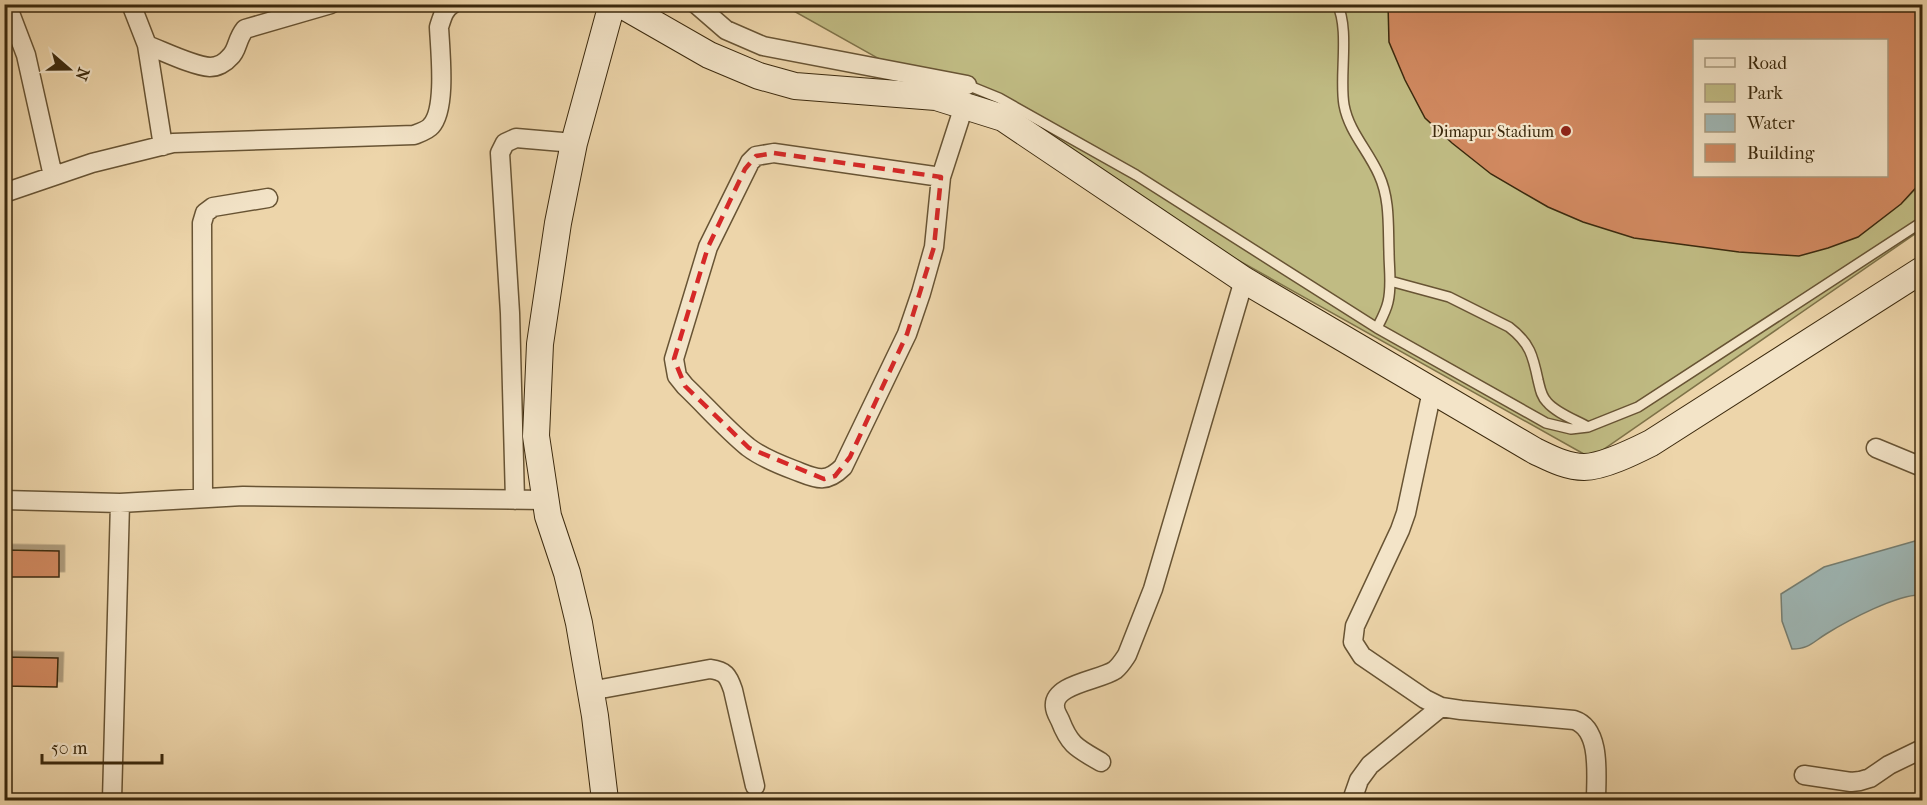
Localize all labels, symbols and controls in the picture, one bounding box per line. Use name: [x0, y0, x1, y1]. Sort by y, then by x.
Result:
north arrow: [39, 39, 99, 99]
legend: [1693, 39, 1888, 177]
text: Road: [1747, 53, 1787, 74]
text: N: [71, 65, 94, 84]
text: Park: [1747, 83, 1784, 104]
text: Water: [1746, 113, 1795, 134]
place label: Dimapur Stadium: [1431, 122, 1555, 141]
marker: Dimapur Stadium: [1559, 124, 1573, 138]
text: Building: [1747, 143, 1815, 164]
scale bar: [42, 727, 162, 765]
text: 50 m: [51, 738, 88, 759]

